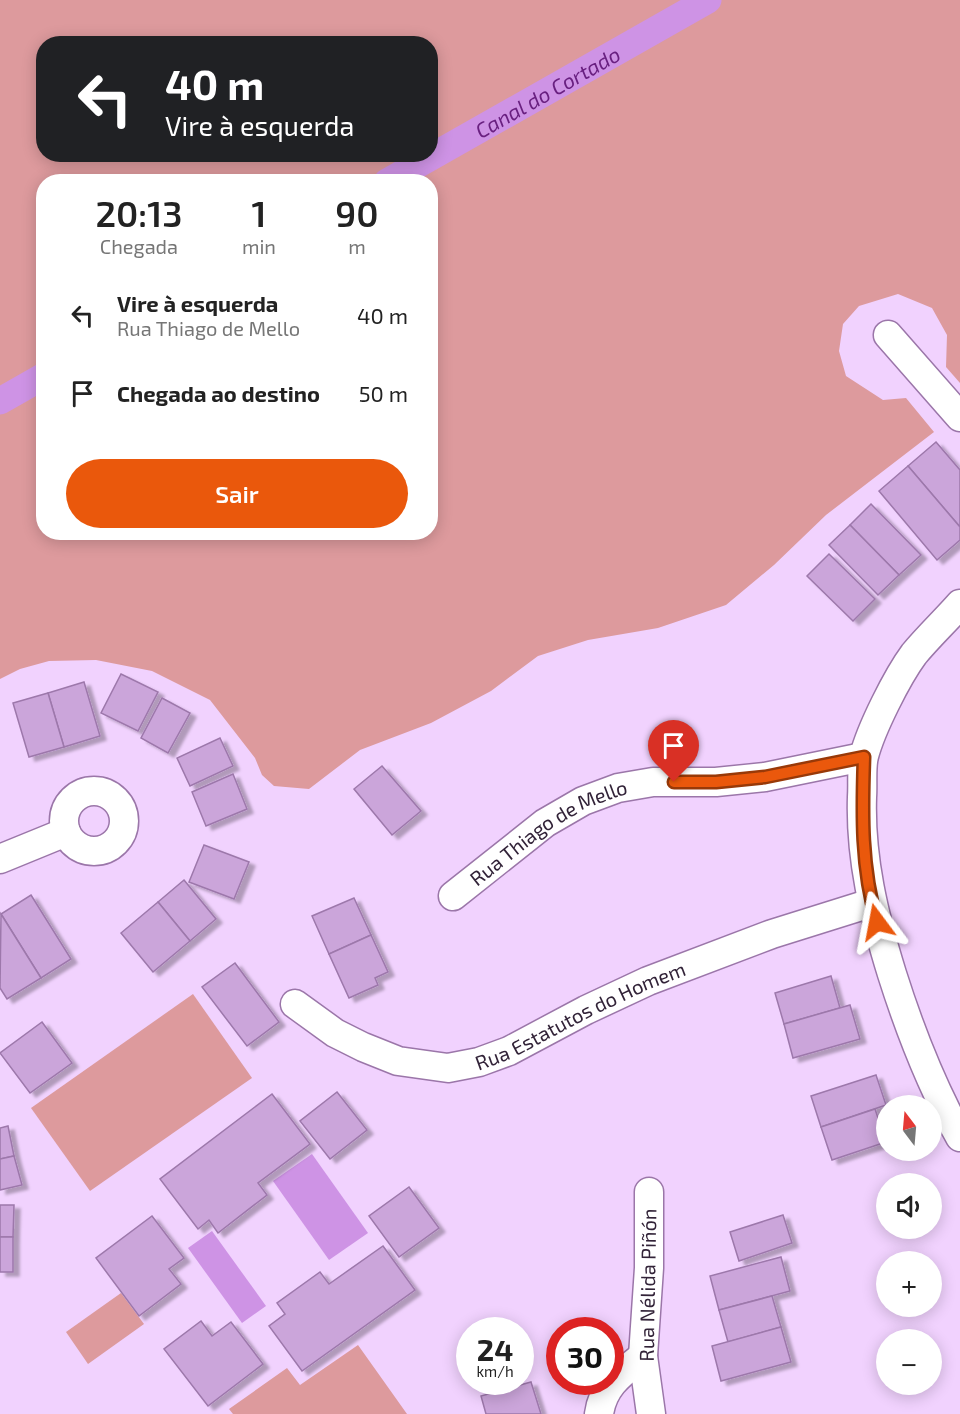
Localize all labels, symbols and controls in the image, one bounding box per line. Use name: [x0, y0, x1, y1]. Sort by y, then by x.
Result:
water label: Canal do Cortado: [470, 40, 624, 142]
text: 40 m: [165, 58, 264, 108]
icon: left: [66, 60, 144, 138]
text: Vire à esquerda: [165, 109, 354, 141]
text: 20:13: [95, 191, 183, 234]
text: 1: [251, 191, 266, 234]
text: 90: [335, 191, 379, 234]
text: Chegada: [100, 234, 178, 258]
text: min: [242, 234, 276, 258]
text: m: [348, 234, 366, 258]
text: Vire à esquerda: [117, 290, 278, 316]
icon: left: [66, 299, 99, 332]
text: 40 m: [357, 302, 408, 328]
text: Rua Thiago de Mello: [117, 316, 300, 340]
icon: arrive: [66, 377, 99, 410]
text: Chegada ao destino: [117, 380, 320, 406]
text: 50 m: [359, 380, 408, 406]
button: Sair: [66, 459, 408, 528]
pin: [648, 720, 699, 782]
icon: arrive: [657, 729, 690, 762]
street label: Rua Thiago de Mello: [465, 775, 629, 890]
position arrow: [845, 890, 909, 954]
street label: Rua Estatutos do Homem: [472, 956, 689, 1074]
north arrow: [876, 1095, 942, 1161]
map controls: [876, 1095, 942, 1395]
button: sound: [876, 1173, 942, 1239]
street label: Rua Nélida Piñón: [634, 1208, 660, 1362]
button: +: [876, 1251, 942, 1317]
speed limit sign: 30: [546, 1317, 624, 1395]
button: −: [876, 1329, 942, 1395]
text: 24: [477, 1331, 513, 1367]
text: km/h: [476, 1362, 514, 1380]

